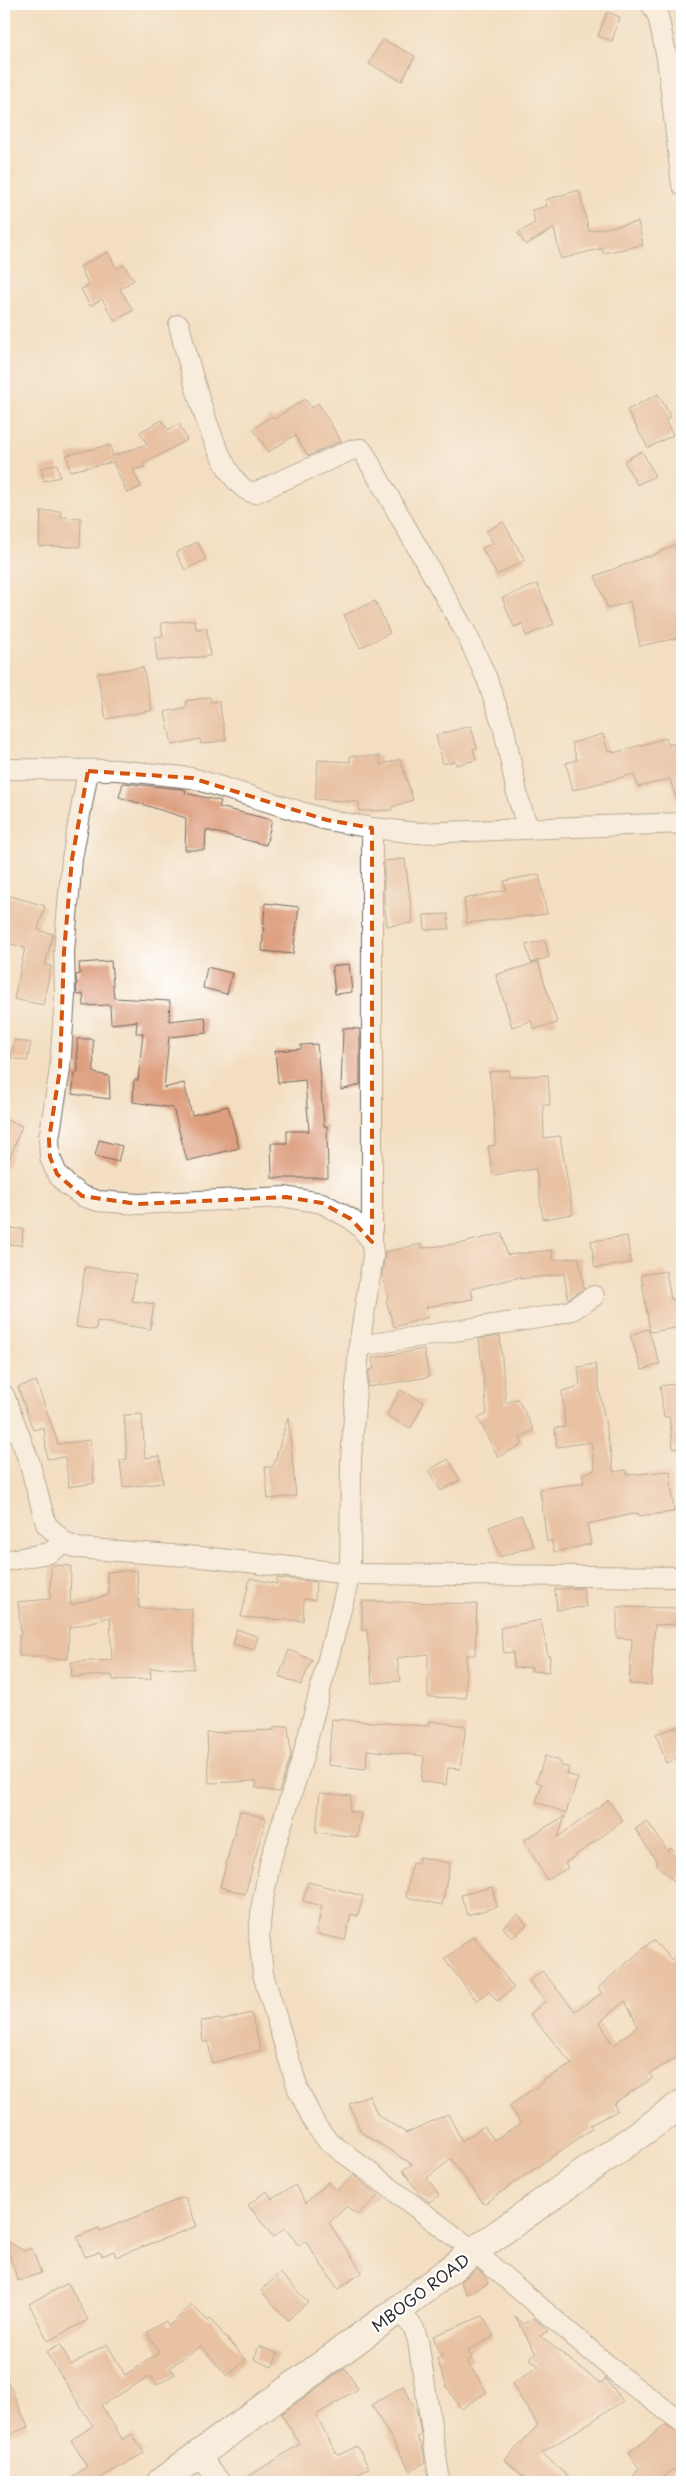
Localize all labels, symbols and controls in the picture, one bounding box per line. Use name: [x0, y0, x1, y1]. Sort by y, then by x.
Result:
street label: MBOGO ROAD: [366, 2247, 474, 2337]

